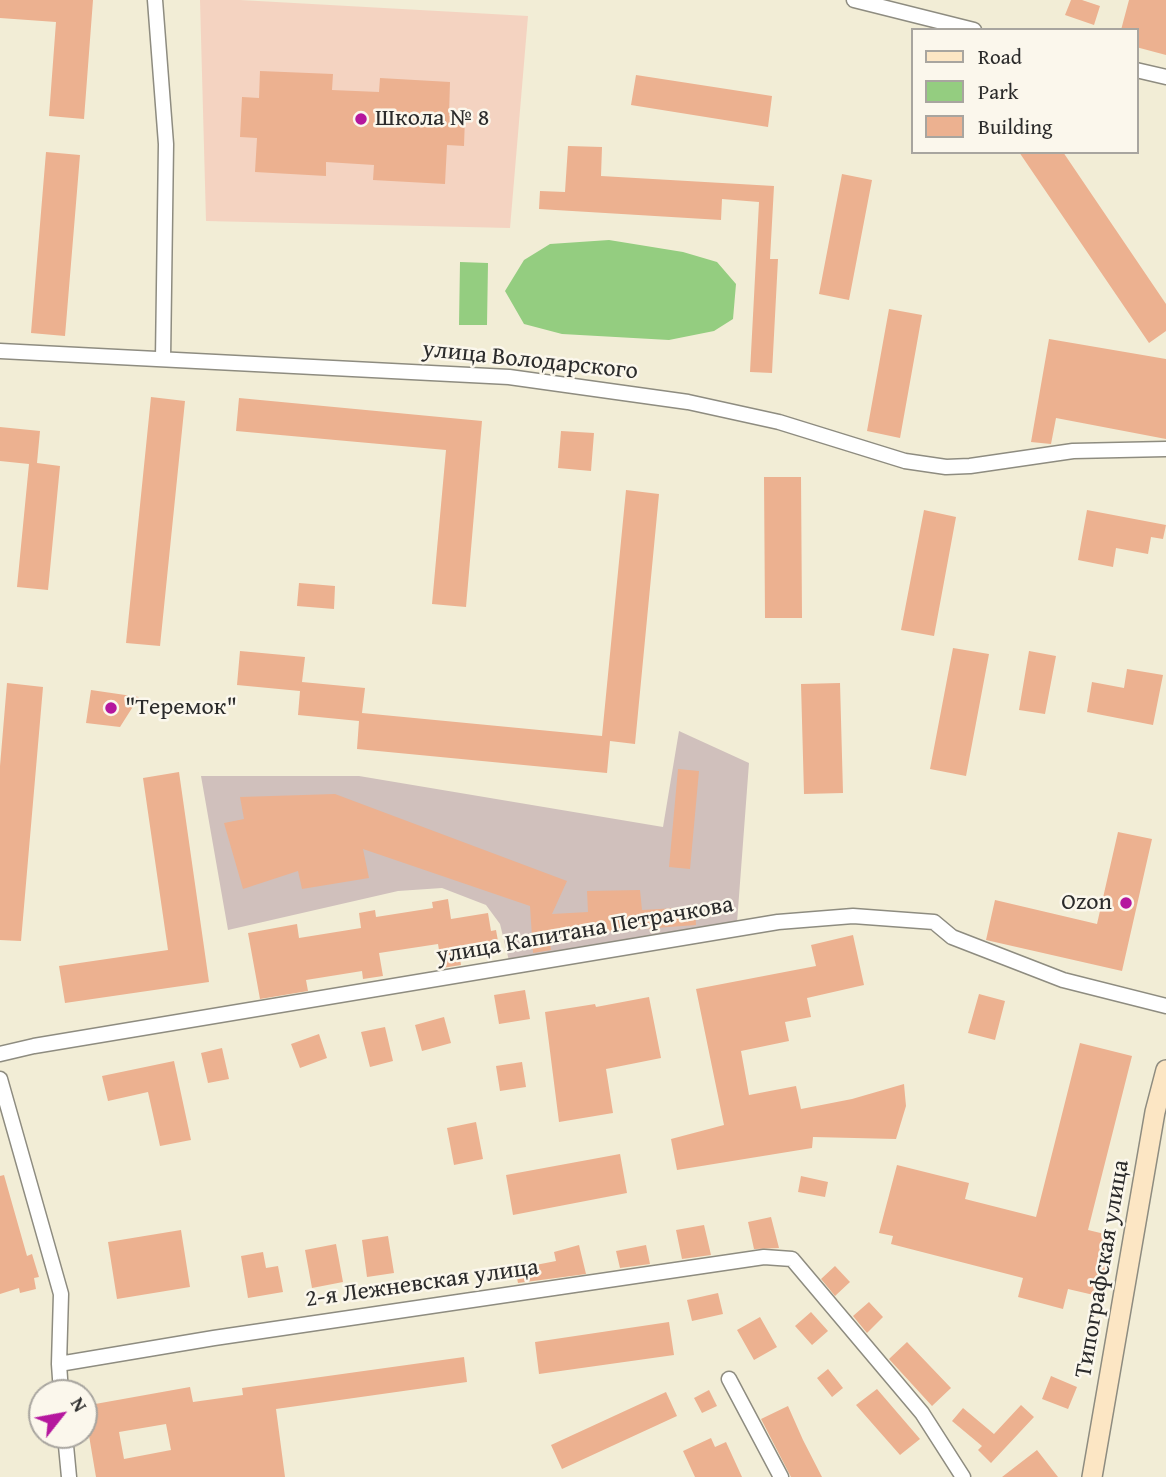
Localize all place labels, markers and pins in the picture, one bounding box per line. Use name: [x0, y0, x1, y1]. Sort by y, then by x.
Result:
place label: Школа № 8: [375, 105, 489, 133]
marker: Школа № 8: [353, 111, 369, 127]
place label: "Теремок": [125, 694, 237, 722]
marker: "Теремок": [103, 700, 119, 716]
place label: Ozon: [1061, 889, 1112, 917]
marker: Ozon: [1118, 895, 1134, 911]

